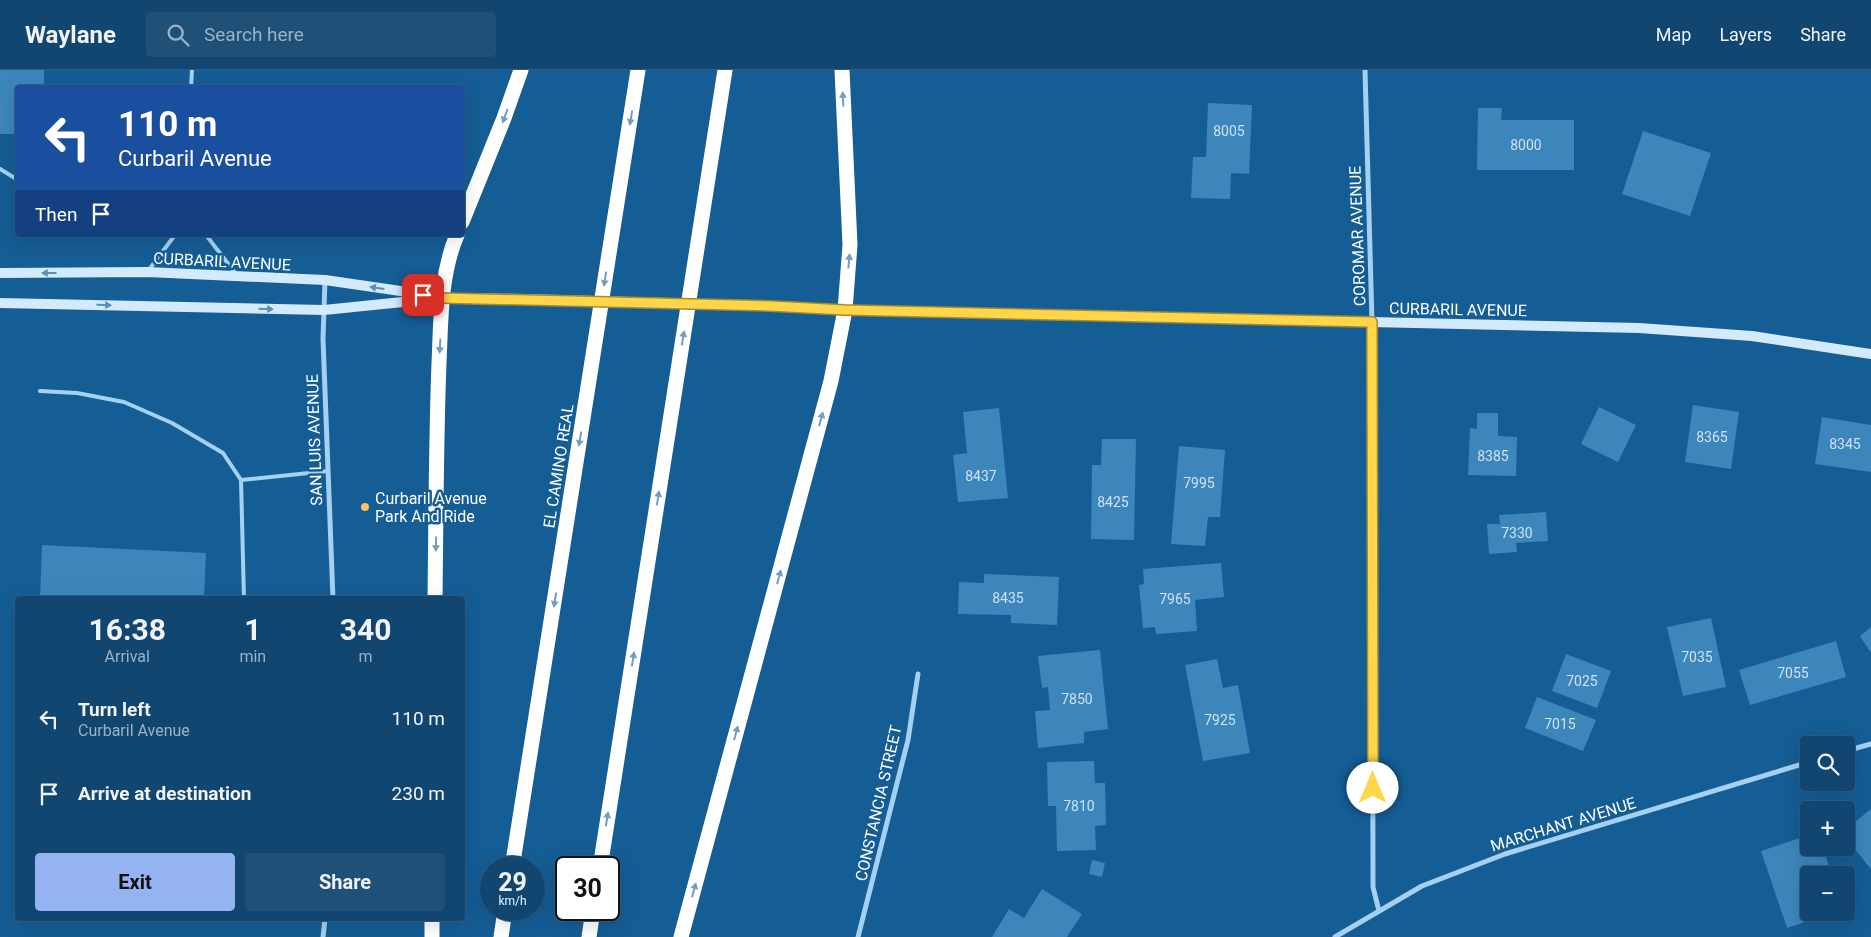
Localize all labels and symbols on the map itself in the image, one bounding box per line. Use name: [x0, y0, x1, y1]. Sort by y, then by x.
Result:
one-way arrow: [839, 91, 847, 107]
one-way arrow: [501, 109, 509, 124]
one-way arrow: [626, 111, 634, 127]
house number: 8005: [1213, 123, 1245, 139]
house number: 8000: [1510, 137, 1542, 153]
street label: COROMAR AVENUE: [1346, 165, 1369, 307]
street label: CURBARIL AVENUE: [153, 248, 291, 275]
one-way arrow: [845, 253, 853, 269]
one-way arrow: [41, 269, 57, 277]
one-way arrow: [601, 271, 609, 287]
pin: [402, 274, 444, 316]
one-way arrow: [368, 284, 384, 292]
street label: CURBARIL AVENUE: [1389, 299, 1527, 320]
one-way arrow: [96, 301, 112, 309]
one-way arrow: [259, 305, 275, 313]
one-way arrow: [680, 329, 688, 345]
one-way arrow: [436, 338, 444, 354]
street label: SAN LUIS AVENUE: [303, 374, 326, 506]
street label: EL CAMINO REAL: [539, 402, 578, 529]
one-way arrow: [817, 412, 825, 427]
house number: 8365: [1696, 429, 1728, 445]
one-way arrow: [576, 432, 584, 448]
house number: 8345: [1829, 436, 1861, 452]
house number: 8385: [1477, 448, 1509, 464]
house number: 8437: [965, 468, 997, 484]
house number: 7995: [1183, 475, 1215, 491]
place label: Curbaril Avenue Park And Ride: [375, 489, 487, 526]
one-way arrow: [654, 490, 662, 506]
house number: 8425: [1097, 494, 1129, 510]
marker: Curbaril Avenue Park And Ride: [359, 501, 371, 513]
house number: 7330: [1501, 525, 1533, 541]
one-way arrow: [432, 536, 440, 552]
one-way arrow: [776, 569, 784, 584]
house number: 8435: [992, 590, 1024, 606]
house number: 7965: [1159, 591, 1191, 607]
one-way arrow: [550, 592, 558, 608]
house number: 7035: [1681, 649, 1713, 665]
one-way arrow: [629, 650, 637, 666]
house number: 7055: [1777, 665, 1809, 681]
house number: 7025: [1566, 673, 1598, 689]
house number: 7850: [1061, 691, 1093, 707]
house number: 7925: [1204, 712, 1236, 728]
house number: 7015: [1544, 716, 1576, 732]
street label: CONSTANCIA STREET: [851, 723, 906, 883]
one-way arrow: [733, 726, 741, 741]
position arrow: [1346, 761, 1398, 813]
street label: MARCHANT AVENUE: [1488, 793, 1638, 856]
house number: 7810: [1063, 798, 1095, 814]
one-way arrow: [604, 811, 612, 827]
speed limit sign: 30: [555, 856, 620, 921]
one-way arrow: [690, 882, 698, 897]

